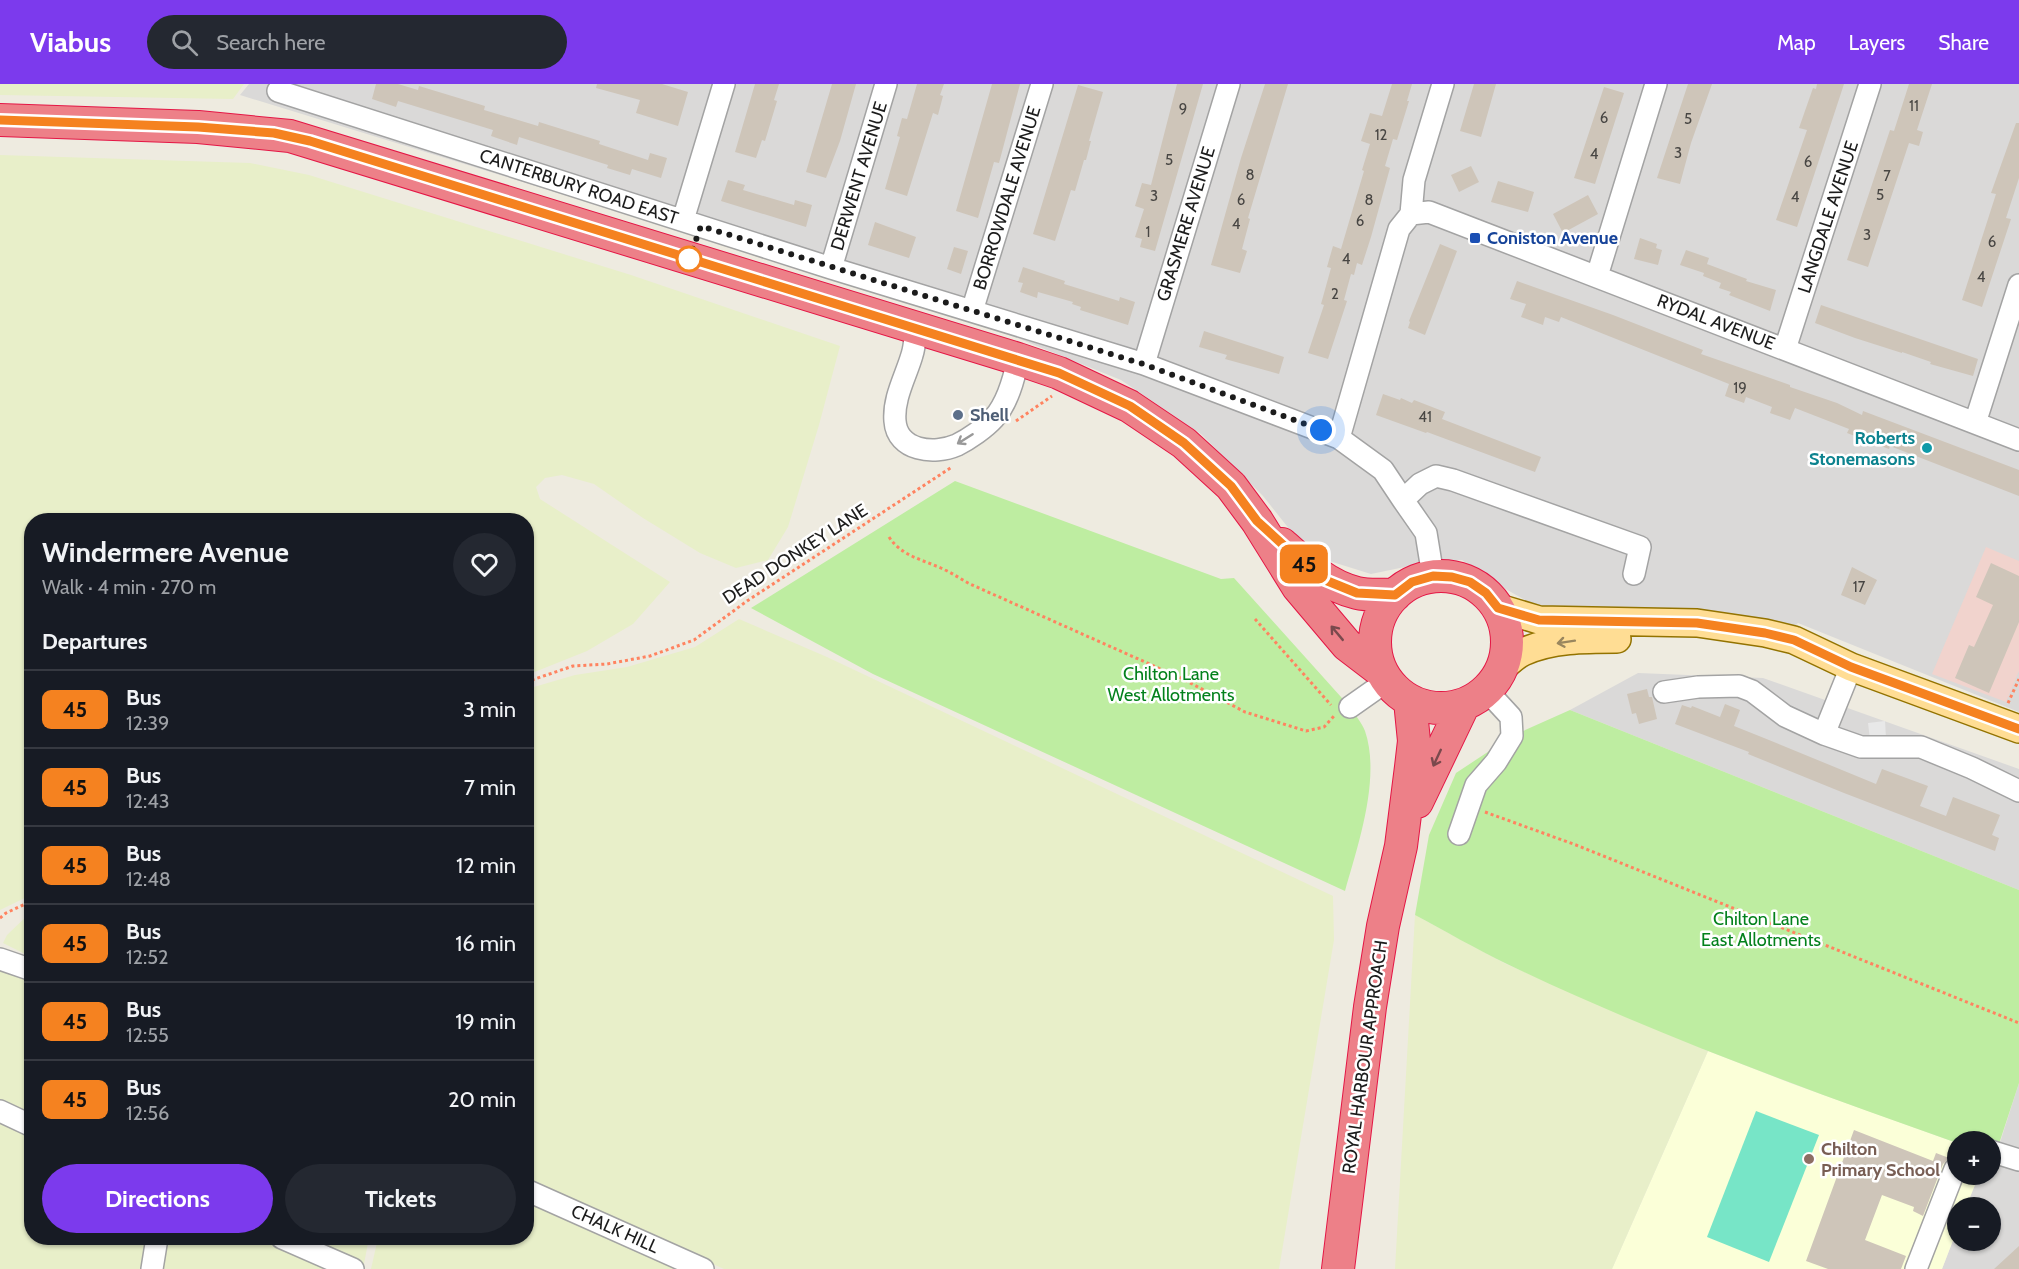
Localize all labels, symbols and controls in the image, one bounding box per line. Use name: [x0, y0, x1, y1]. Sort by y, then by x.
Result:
search box: [147, 15, 567, 69]
text: Viabus: [30, 25, 111, 59]
icon: search: [168, 26, 201, 59]
text: Search here: [216, 29, 325, 56]
text: Map: [1777, 30, 1816, 55]
text: Layers: [1849, 30, 1905, 55]
text: Share: [1938, 30, 1989, 55]
house number: 11: [1909, 97, 1919, 115]
street label: DERWENT AVENUE: [826, 99, 892, 253]
house number: 9: [1179, 100, 1187, 118]
street label: BORROWDALE AVENUE: [969, 103, 1045, 292]
house number: 6: [1600, 109, 1608, 127]
house number: 5: [1684, 110, 1692, 128]
house number: 12: [1375, 126, 1388, 144]
street label: LANGDALE AVENUE: [1793, 138, 1863, 296]
street label: CANTERBURY ROAD EAST: [477, 144, 682, 230]
street label: GRASMERE AVENUE: [1152, 144, 1220, 304]
house number: 3: [1674, 144, 1682, 162]
house number: 4: [1590, 145, 1599, 163]
house number: 5: [1165, 151, 1173, 169]
house number: 6: [1804, 153, 1812, 171]
house number: 8: [1245, 166, 1255, 184]
house number: 7: [1883, 167, 1891, 185]
house number: 5: [1876, 186, 1884, 204]
house number: 3: [1150, 187, 1158, 205]
house number: 4: [1791, 188, 1800, 206]
house number: 6: [1237, 191, 1245, 209]
house number: 8: [1364, 191, 1374, 209]
house number: 6: [1356, 212, 1364, 230]
house number: 4: [1232, 215, 1241, 233]
house number: 1: [1146, 223, 1150, 241]
house number: 3: [1863, 226, 1871, 244]
place label: Coniston Avenue: [1487, 227, 1618, 249]
marker: Coniston Avenue: [1468, 231, 1482, 245]
house number: 6: [1988, 233, 1996, 251]
unlabelled marker: [676, 246, 702, 272]
house number: 4: [1342, 250, 1351, 268]
house number: 4: [1977, 268, 1986, 286]
house number: 2: [1331, 285, 1339, 303]
street label: RYDAL AVENUE: [1654, 289, 1778, 355]
house number: 19: [1733, 379, 1747, 397]
place label: Shell: [970, 404, 1009, 426]
marker: Shell: [951, 408, 965, 422]
house number: 41: [1418, 408, 1432, 426]
your location: [1306, 415, 1336, 445]
place label: Roberts Stonemasons: [1809, 427, 1915, 470]
one-way arrow: [957, 434, 974, 446]
marker: Roberts Stonemasons: [1920, 441, 1934, 455]
street label: DEAD DONKEY LANE: [719, 499, 871, 609]
button: heart: [453, 533, 516, 596]
text: Windermere Avenue: [42, 535, 289, 569]
line badge: 45: [1277, 544, 1331, 584]
text: 45: [1292, 552, 1316, 577]
text: Walk · 4 min · 270 m: [42, 575, 216, 599]
house number: 17: [1853, 578, 1866, 596]
one-way arrow: [1330, 626, 1344, 641]
text: Departures: [42, 628, 147, 655]
one-way arrow: [1556, 637, 1576, 648]
park label: Chilton Lane West Allotments: [1108, 663, 1234, 706]
text: Bus: [126, 684, 161, 711]
text: 3 min: [463, 696, 516, 723]
text: 45: [63, 697, 87, 722]
text: 12:39: [126, 711, 169, 735]
one-way arrow: [1430, 748, 1442, 766]
text: Bus: [126, 762, 161, 789]
text: 7 min: [464, 774, 516, 801]
text: 45: [63, 775, 87, 800]
text: 12:43: [126, 789, 170, 813]
text: Bus: [126, 840, 161, 867]
text: 12 min: [456, 852, 516, 879]
text: 45: [63, 853, 87, 878]
text: 12:48: [126, 867, 171, 891]
park label: Chilton Lane East Allotments: [1701, 908, 1821, 951]
text: Bus: [126, 918, 161, 945]
text: 16 min: [455, 930, 516, 957]
text: 45: [63, 931, 87, 956]
street label: ROYAL HARBOUR APPROACH: [1338, 939, 1392, 1175]
text: 12:52: [126, 945, 168, 969]
text: Bus: [126, 996, 161, 1023]
text: 19 min: [455, 1008, 516, 1035]
text: 45: [63, 1009, 87, 1034]
text: 12:55: [126, 1023, 169, 1047]
text: Bus: [126, 1074, 161, 1101]
text: 20 min: [448, 1086, 516, 1113]
text: 45: [63, 1087, 87, 1112]
text: 12:56: [126, 1101, 169, 1125]
map controls: [1947, 1131, 2001, 1251]
button: +: [1947, 1131, 2001, 1185]
place label: Chilton Primary School: [1821, 1138, 1940, 1181]
marker: Chilton Primary School: [1802, 1152, 1816, 1166]
button: Directions: [42, 1164, 273, 1233]
button: Tickets: [285, 1164, 516, 1233]
button: −: [1947, 1197, 2001, 1251]
street label: CHALK HILL: [568, 1200, 662, 1258]

